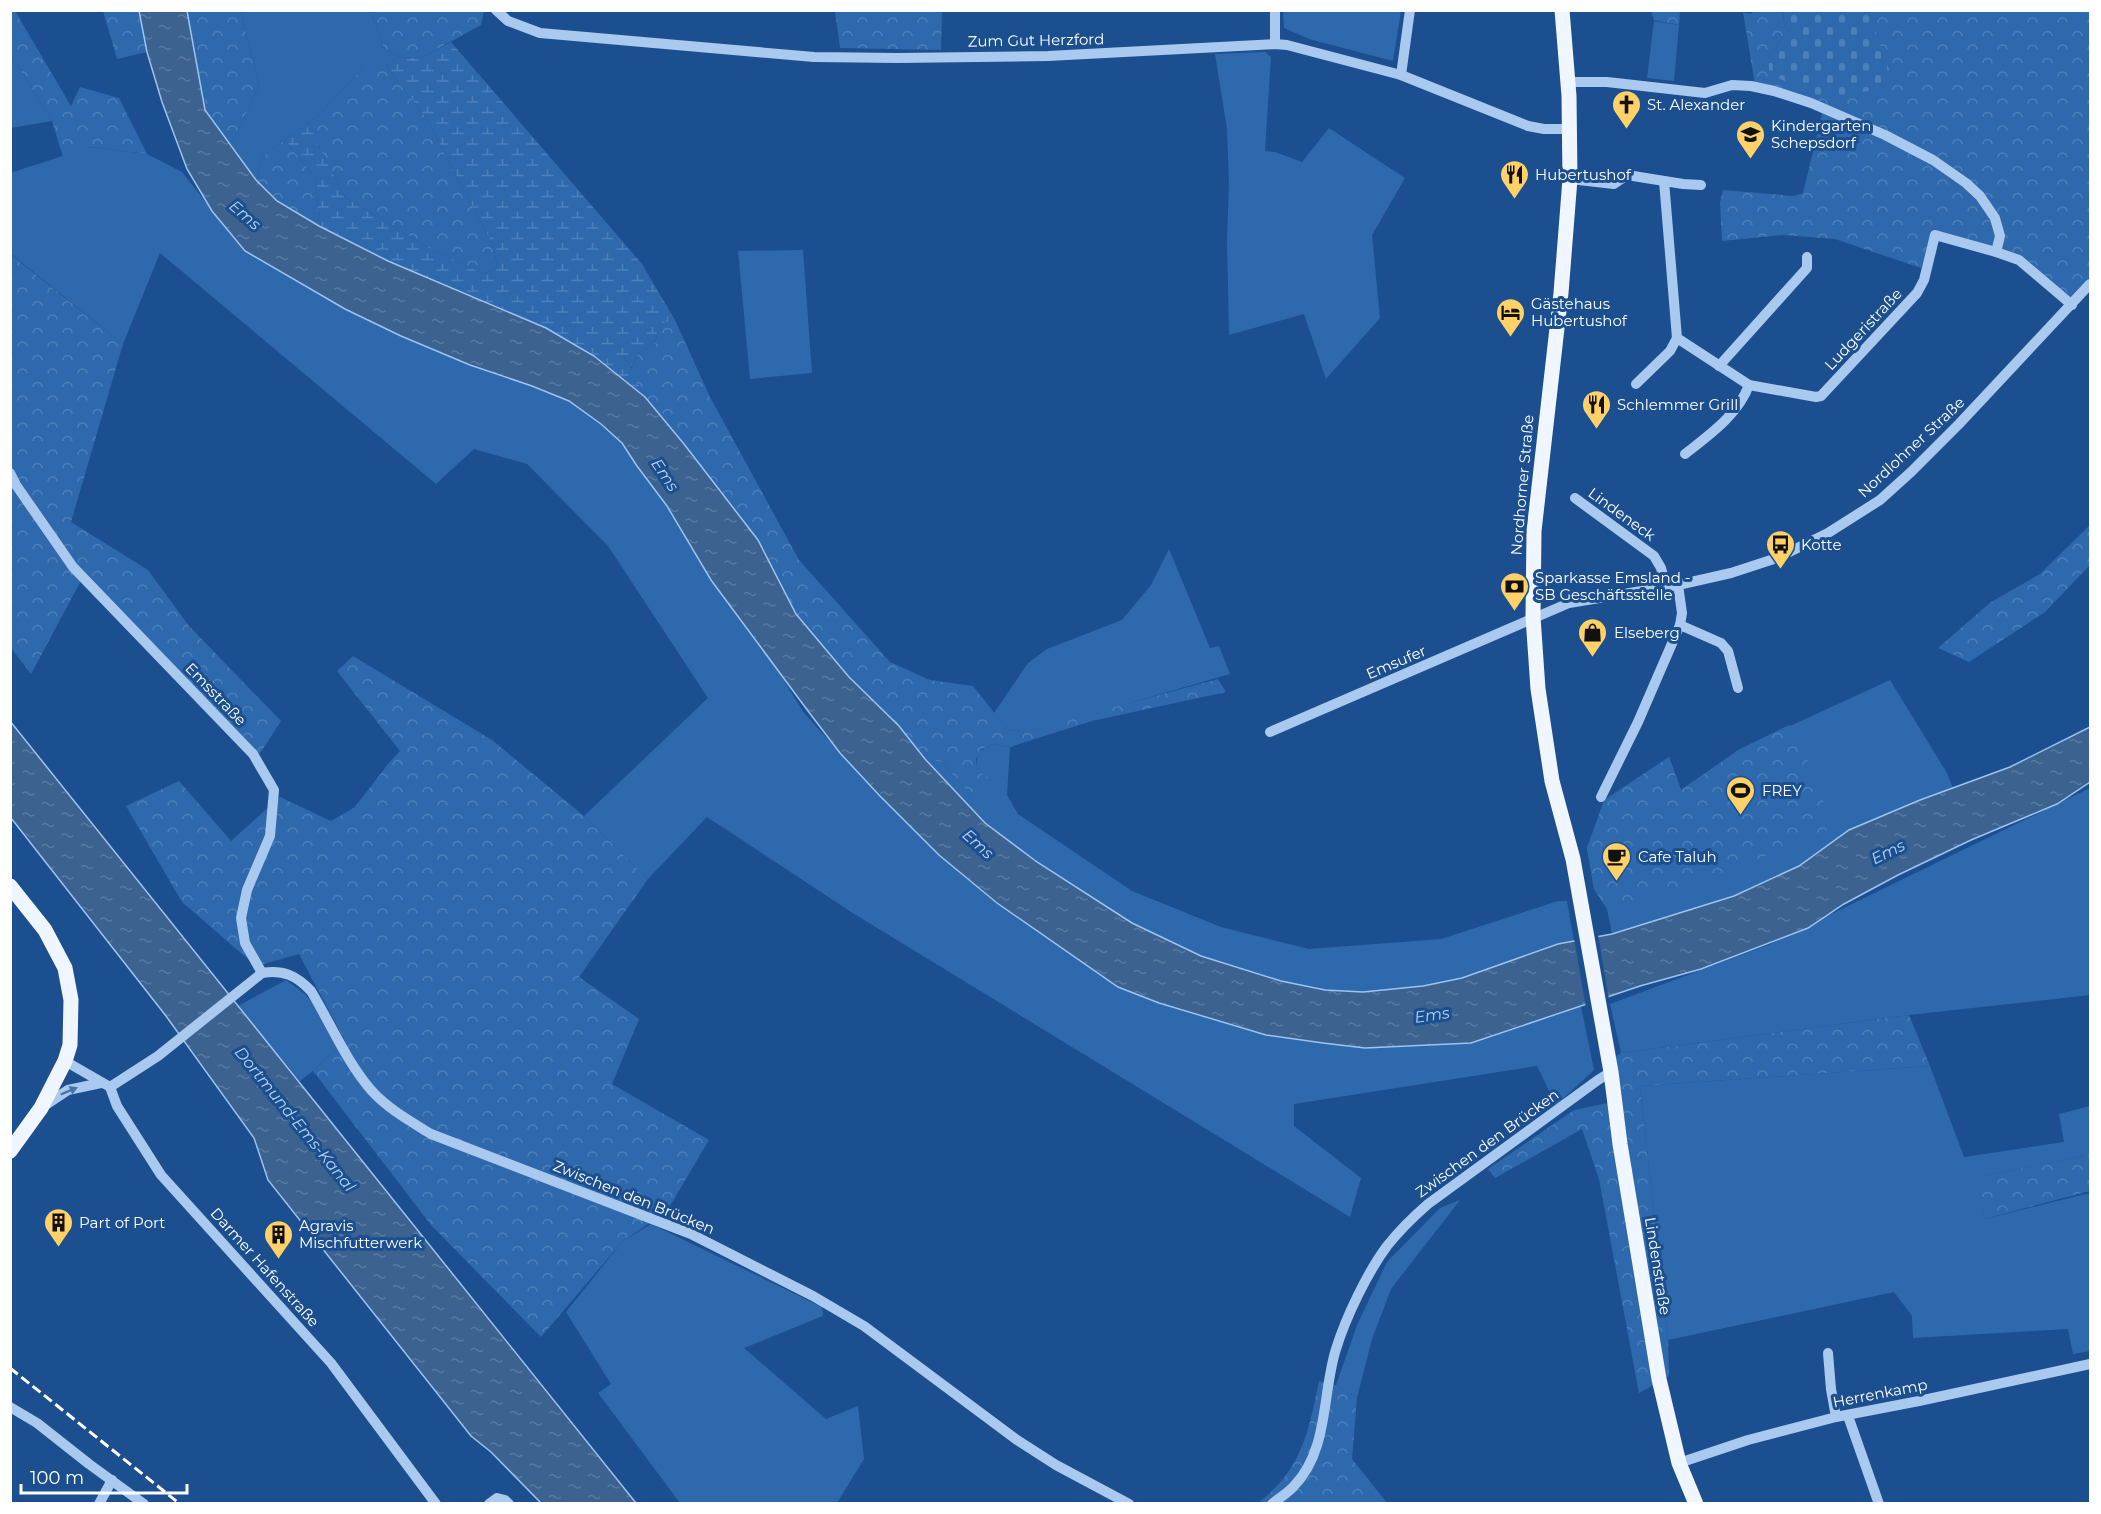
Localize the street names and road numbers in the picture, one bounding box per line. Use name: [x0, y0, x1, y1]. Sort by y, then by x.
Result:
street label: Zum Gut Herzford: [968, 29, 1104, 51]
street label: Ludgeristraße: [1820, 284, 1906, 374]
street label: Nordlohner Straße: [1854, 393, 1968, 501]
street label: Nordhorner Straße: [1506, 414, 1538, 556]
street label: Lindeneck: [1585, 483, 1659, 545]
street label: Emsufer: [1363, 641, 1429, 683]
street label: Emsstraße: [181, 659, 251, 729]
street label: Zwischen den Brücken: [1412, 1085, 1562, 1201]
street label: Zwischen den Brücken: [550, 1156, 718, 1238]
street label: Darmer Hafenstraße: [206, 1203, 324, 1331]
street label: Lindenstraße: [1641, 1216, 1675, 1316]
street label: Herrenkamp: [1831, 1375, 1929, 1411]

